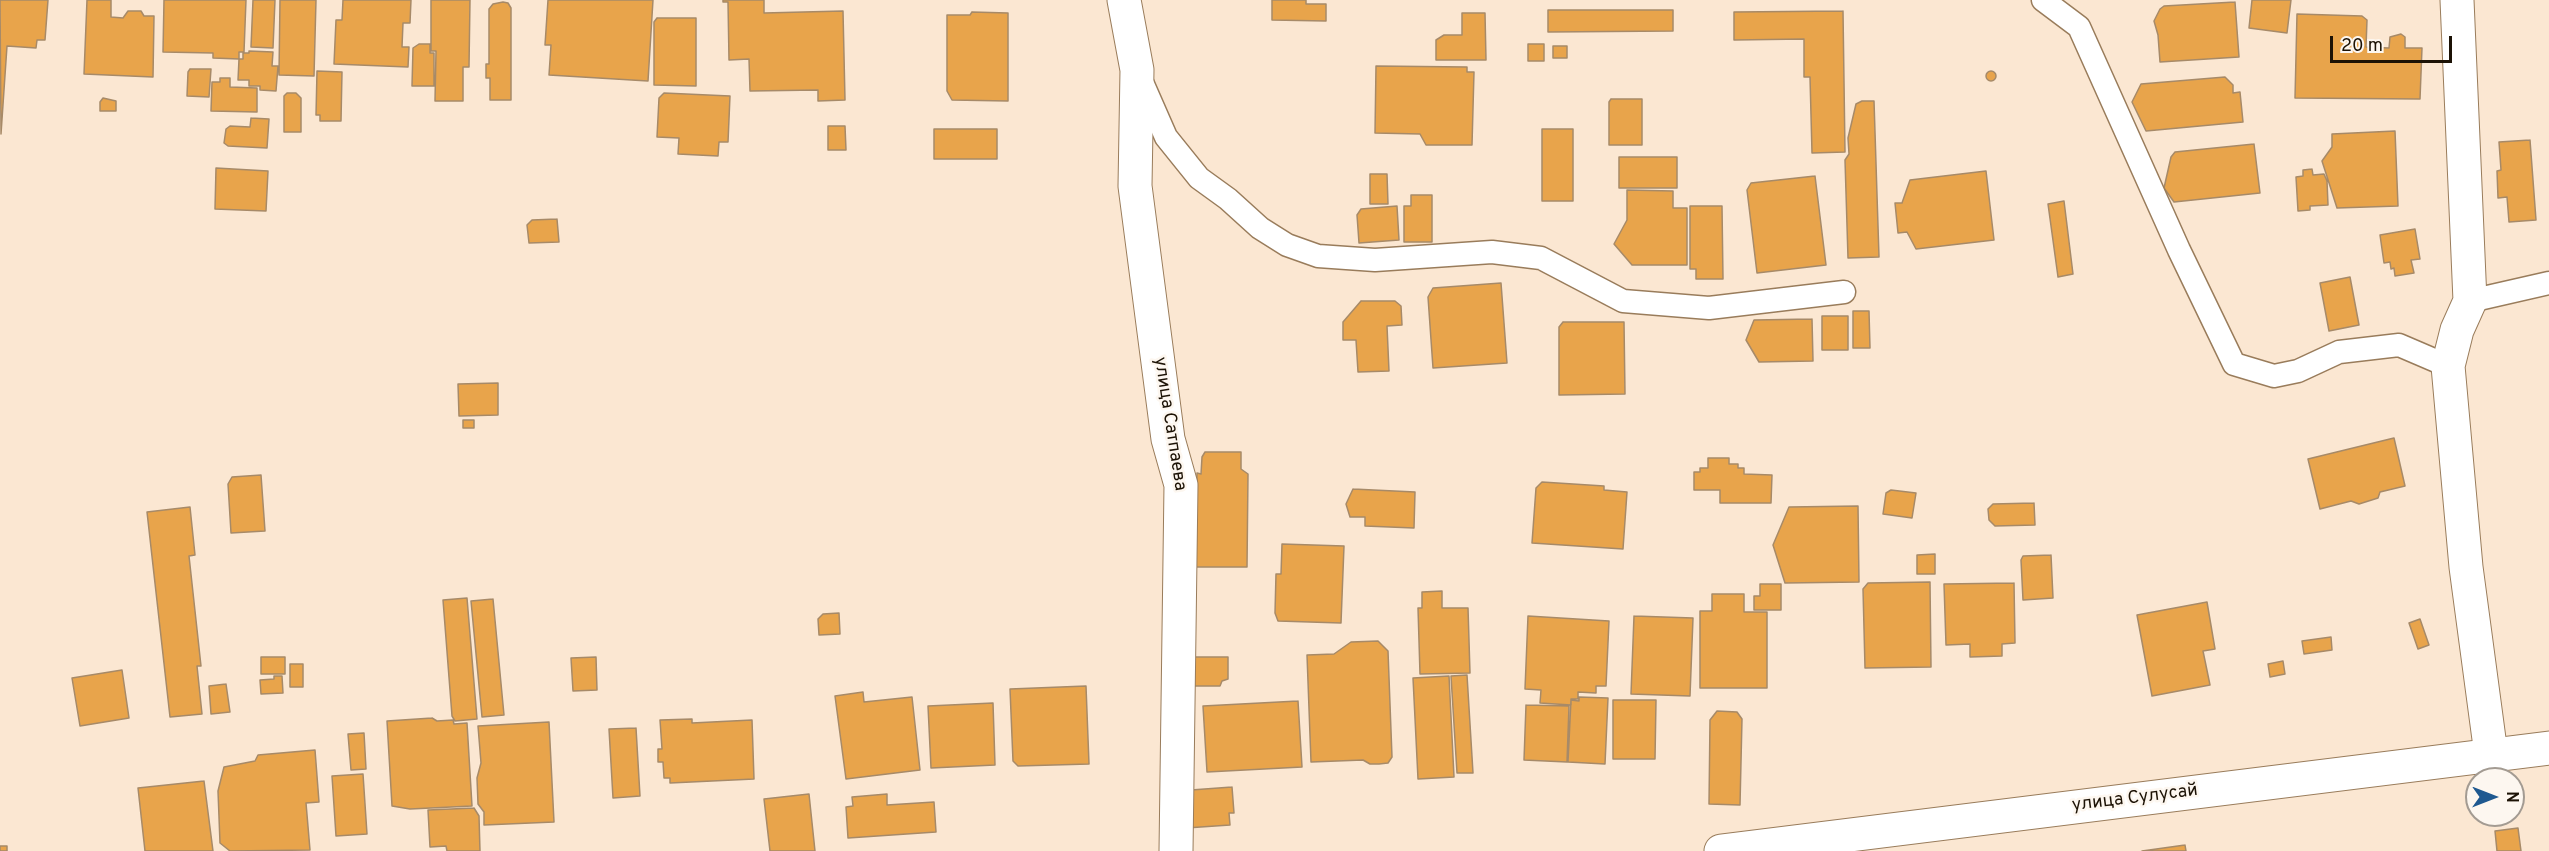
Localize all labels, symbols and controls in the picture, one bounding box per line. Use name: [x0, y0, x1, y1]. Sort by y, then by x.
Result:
scale bar: [2333, 24, 2454, 62]
text: 20 m: [2341, 35, 2383, 58]
street label: улица Сатпаева: [1148, 356, 1190, 492]
north arrow: [2465, 767, 2525, 827]
street label: улица Сулусай: [2071, 781, 2199, 817]
text: N: [2501, 791, 2521, 803]

